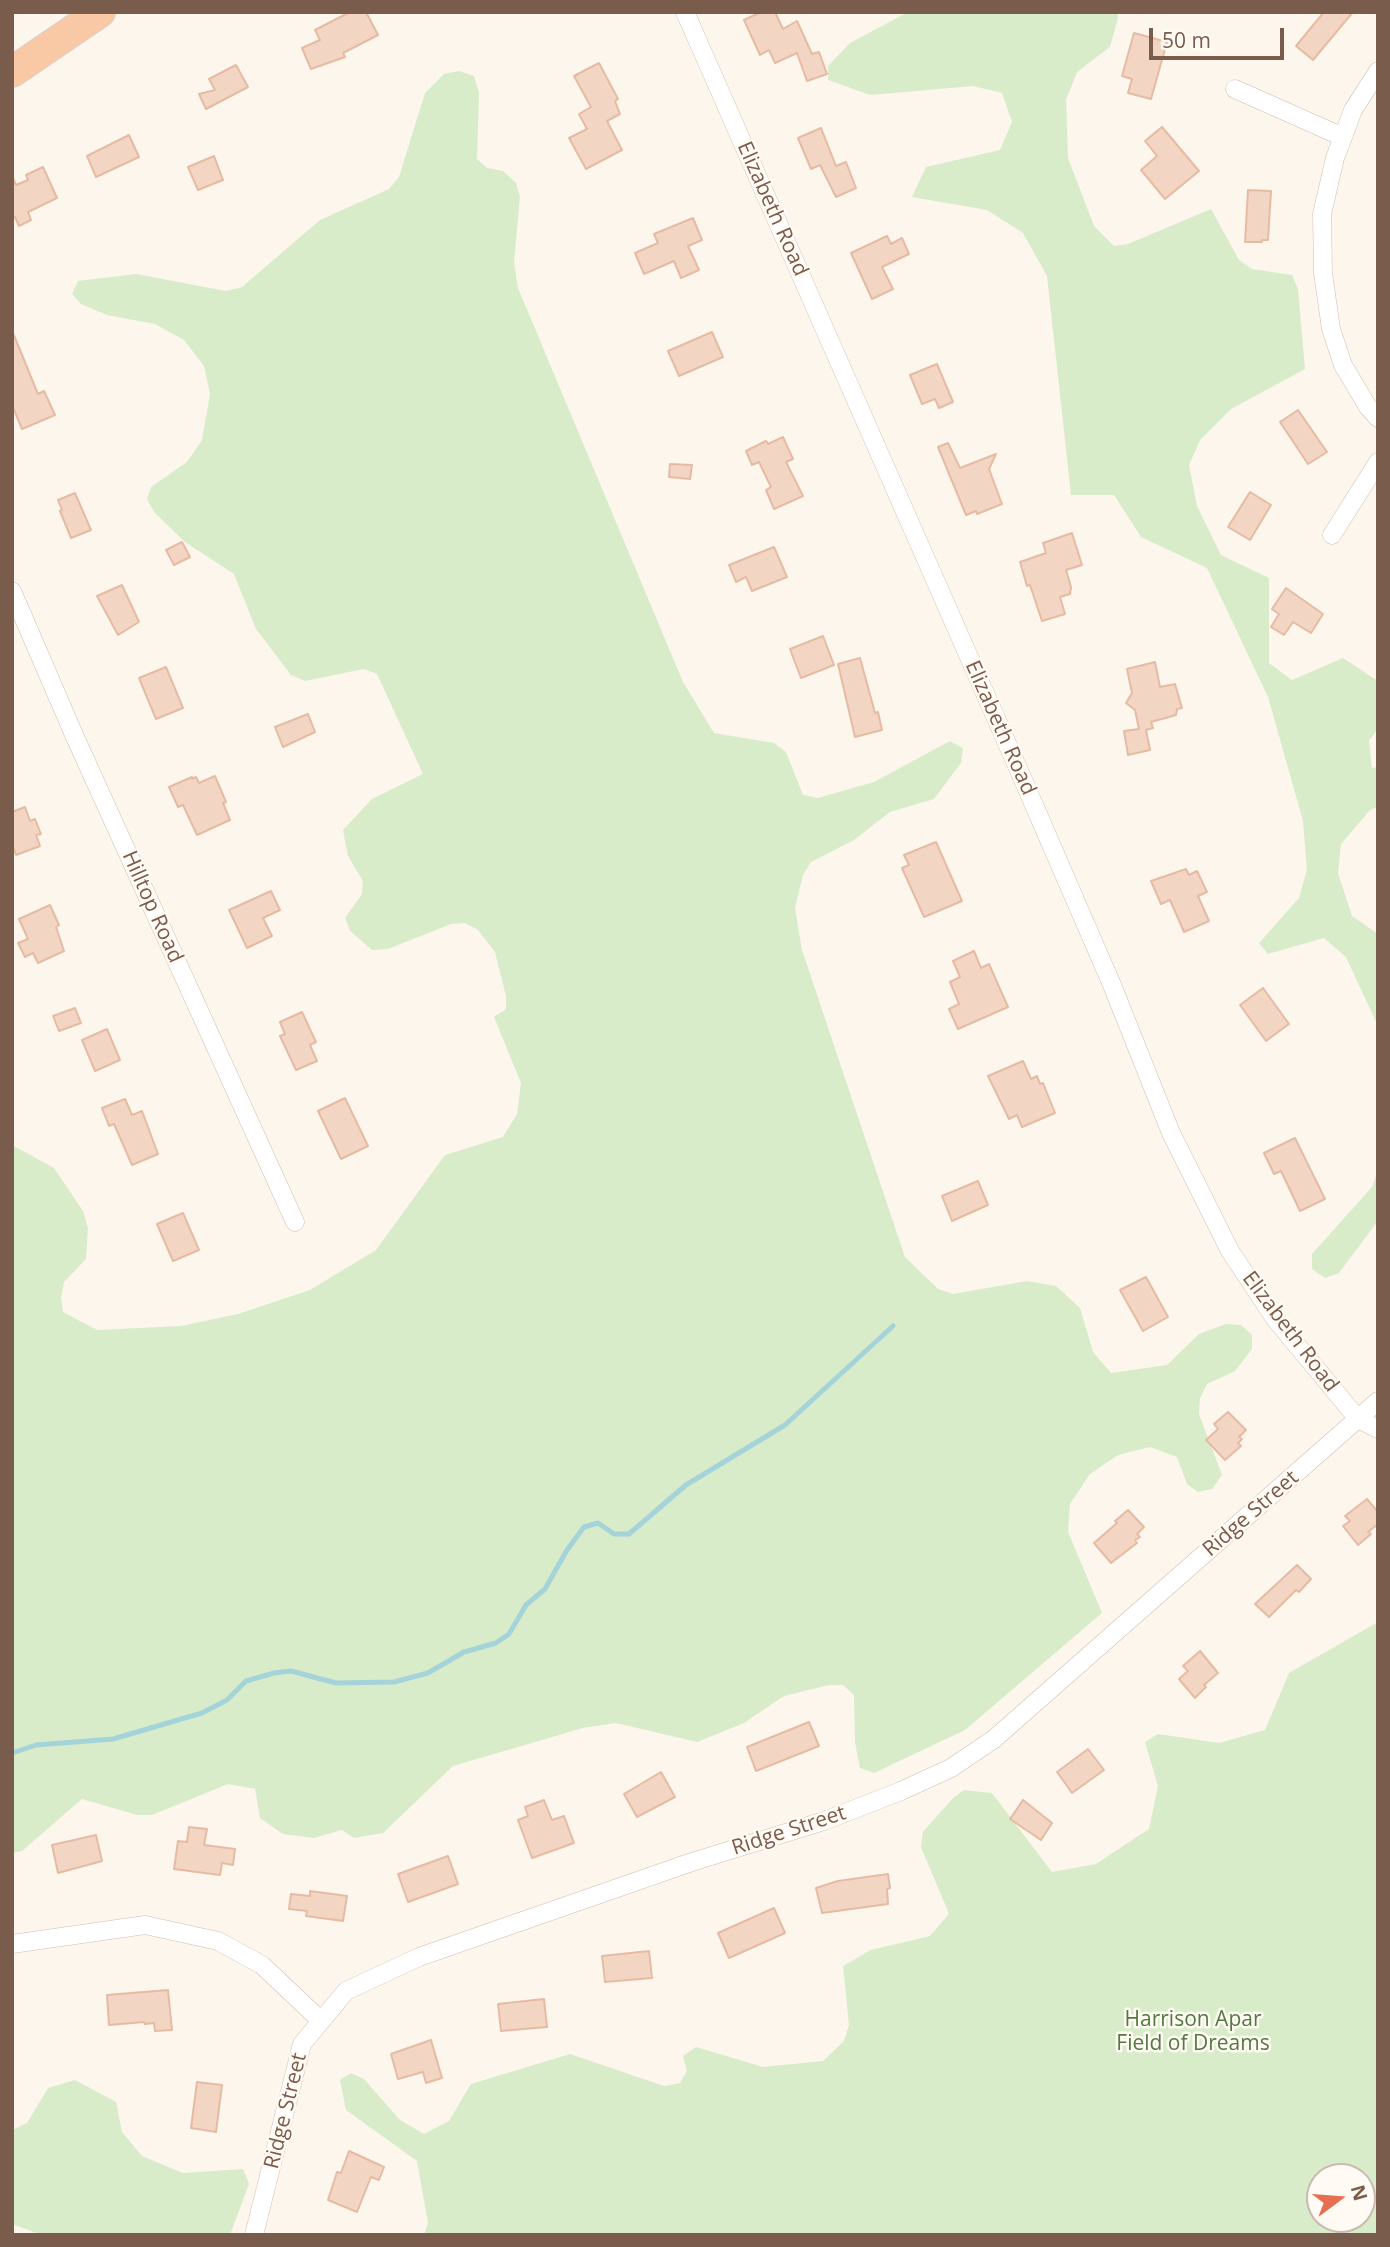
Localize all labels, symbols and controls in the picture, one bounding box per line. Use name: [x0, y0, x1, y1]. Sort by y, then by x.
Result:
scale bar: [1152, 14, 1287, 58]
text: 50 m: [1162, 26, 1211, 54]
street label: Elizabeth Road: [731, 138, 813, 280]
street label: Elizabeth Road: [959, 657, 1041, 799]
street label: Hilltop Road: [116, 847, 188, 967]
street label: Elizabeth Road: [1236, 1267, 1344, 1397]
street label: Ridge Street: [1198, 1466, 1304, 1562]
street label: Ridge Street: [729, 1801, 849, 1861]
park label: Harrison Apar Field of Dreams: [1116, 2007, 1270, 2057]
street label: Ridge Street: [259, 2051, 313, 2171]
north arrow: [1306, 2163, 1376, 2233]
text: N: [1345, 2182, 1374, 2204]

